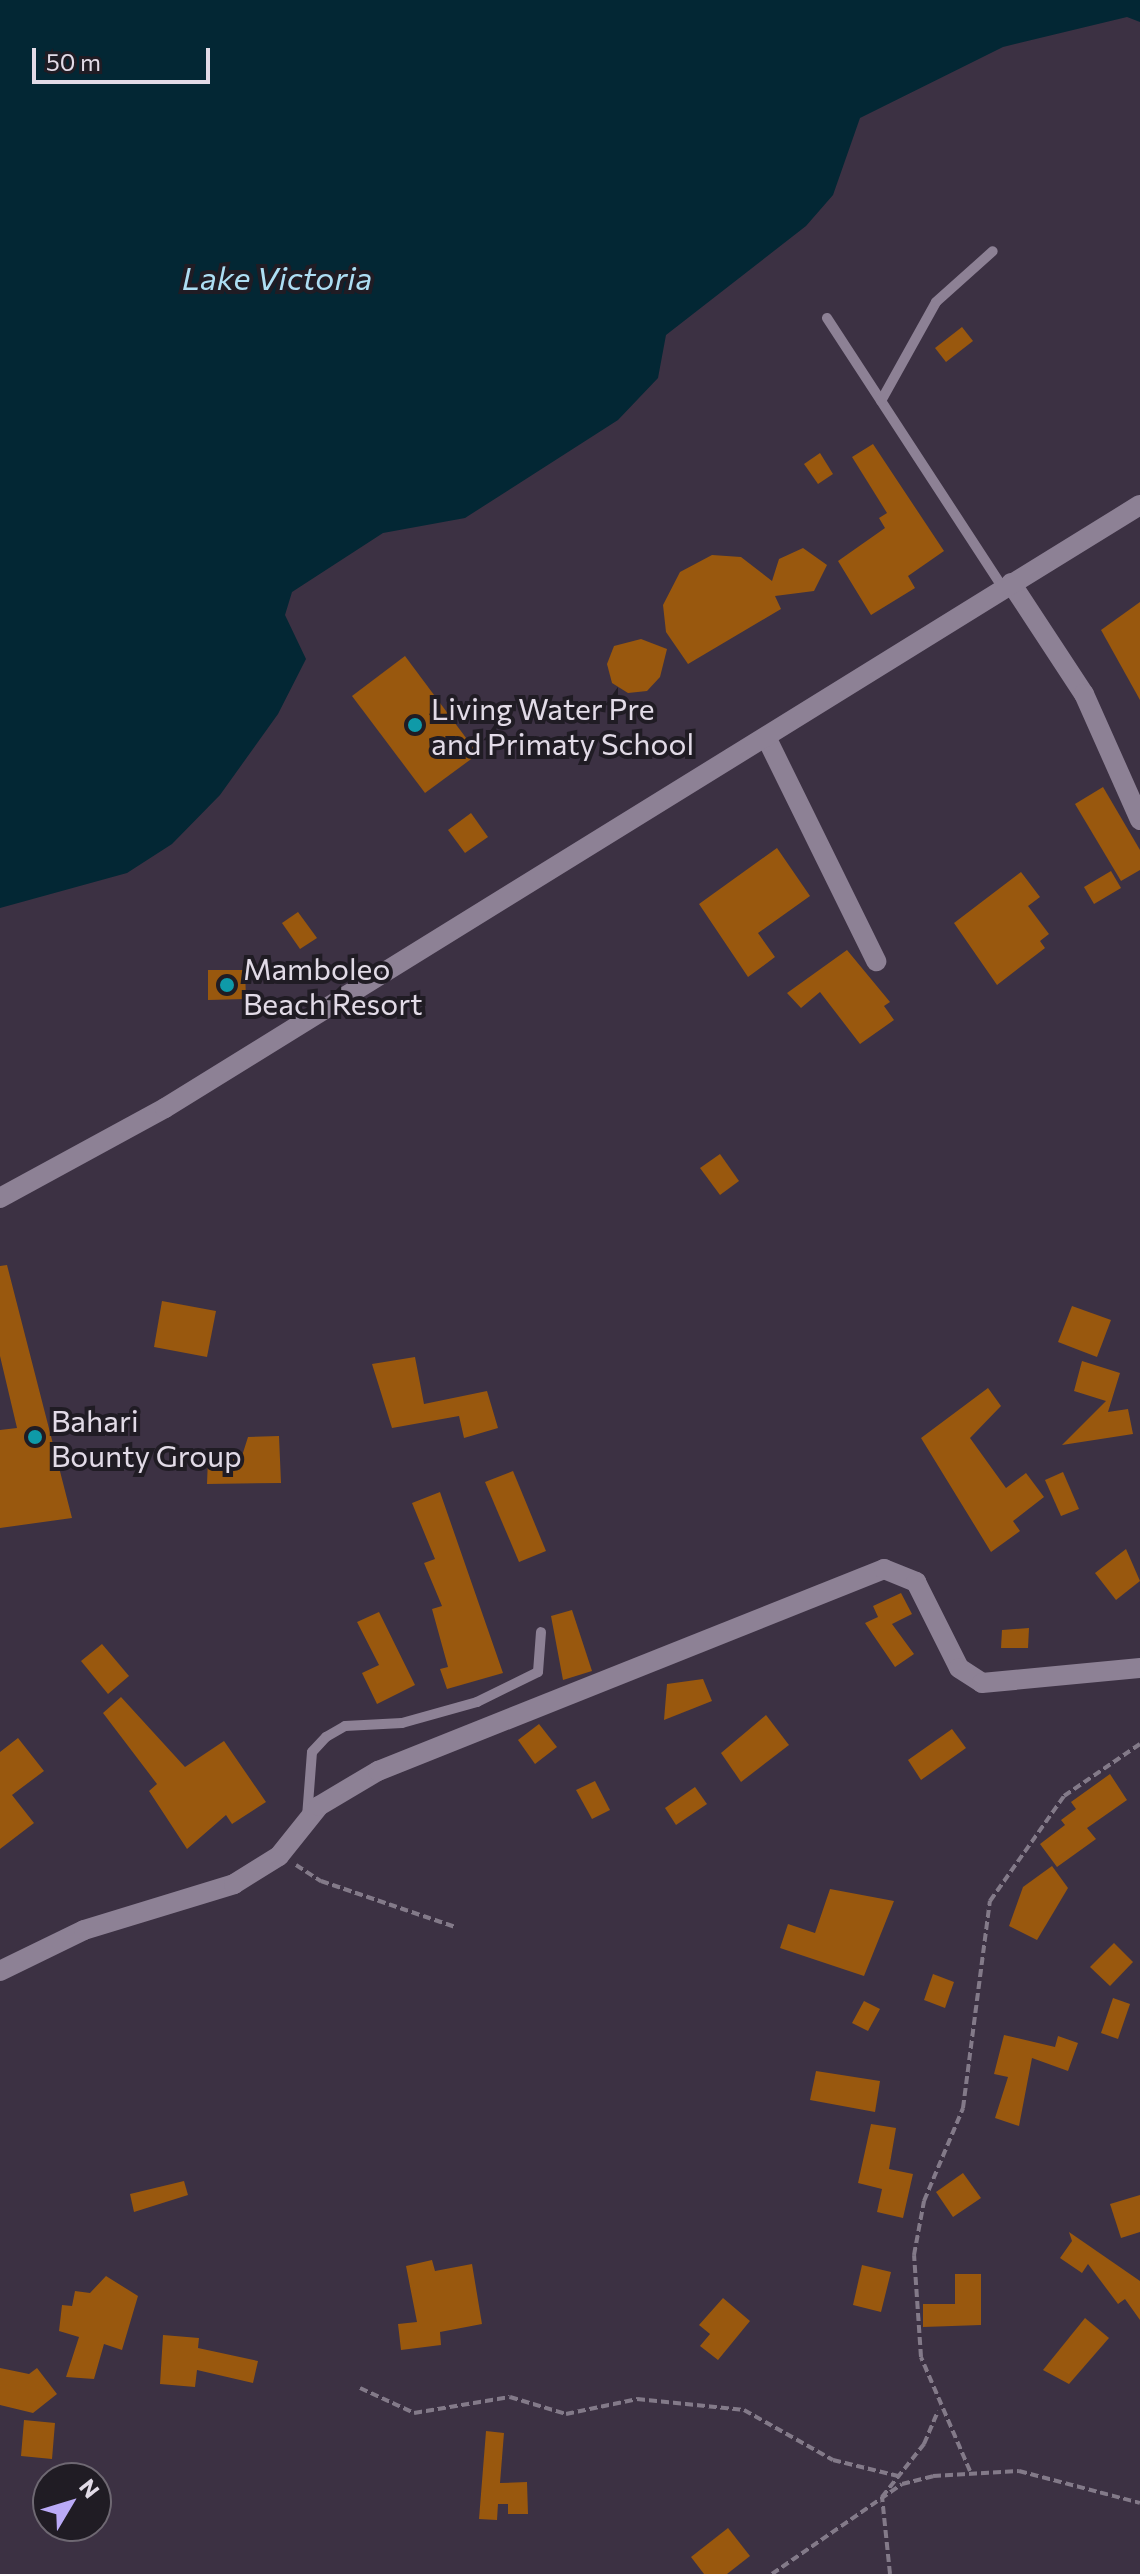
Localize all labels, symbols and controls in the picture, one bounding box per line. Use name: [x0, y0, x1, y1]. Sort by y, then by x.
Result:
scale bar: [36, 32, 214, 82]
text: 50 m: [46, 47, 101, 76]
water label: Lake Victoria: [182, 258, 372, 296]
place label: Living Water Pre and Primaty School: [431, 690, 694, 760]
marker: Living Water Pre and Primaty School: [406, 716, 424, 734]
place label: Mamboleo Beach Resort: [243, 950, 422, 1020]
marker: Mamboleo Beach Resort: [218, 976, 236, 994]
place label: Bahari Bounty Group: [51, 1402, 242, 1472]
marker: Bahari Bounty Group: [26, 1428, 44, 1446]
north arrow: [32, 2462, 112, 2542]
text: N: [74, 2473, 105, 2503]

